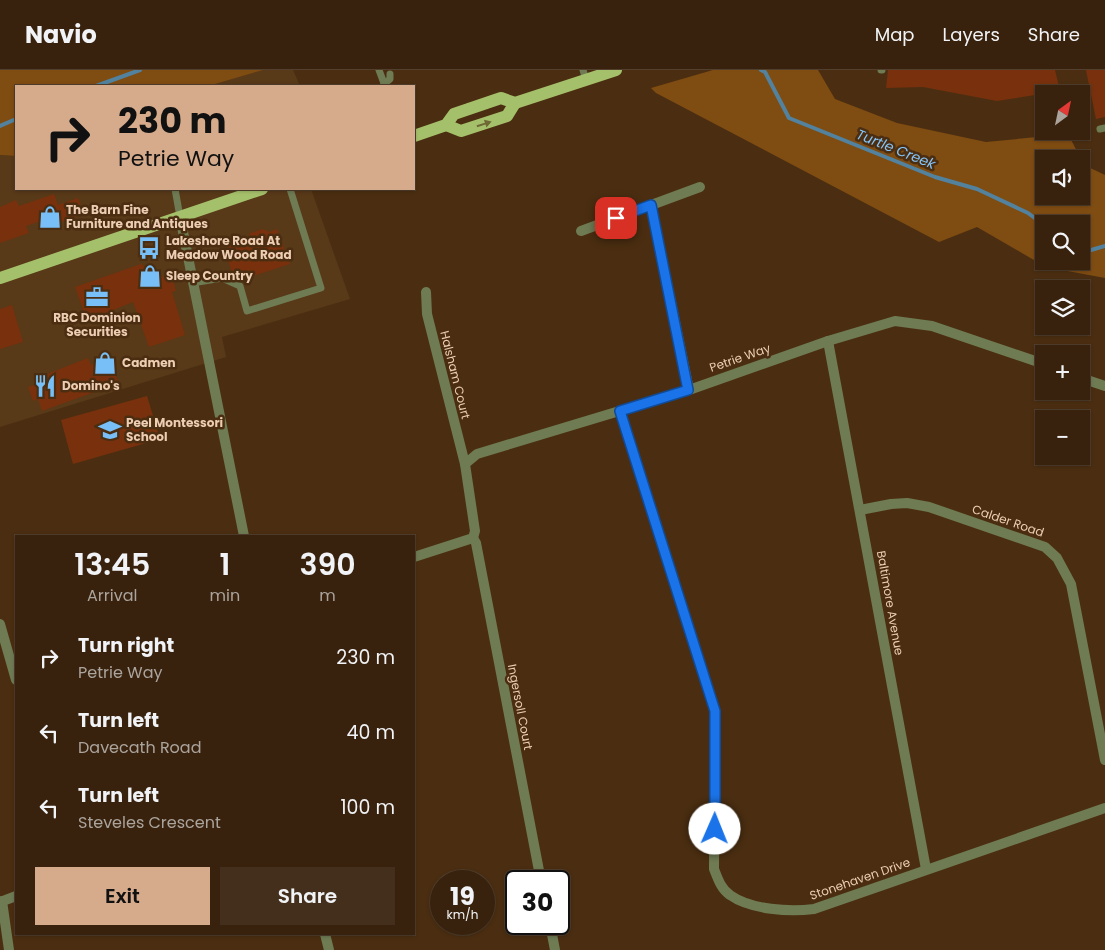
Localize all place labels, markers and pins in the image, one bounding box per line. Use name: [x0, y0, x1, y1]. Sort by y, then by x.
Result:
pin: [595, 197, 637, 239]
place label: The Barn Fine Furniture and Antiques: [66, 201, 208, 232]
shop icon: The Barn Fine Furniture and Antiques: [37, 204, 63, 230]
place label: Lakeshore Road At Meadow Wood Road: [166, 232, 292, 263]
bus stop icon: Lakeshore Road At Meadow Wood Road: [136, 235, 162, 261]
shop icon: Sleep Country: [137, 263, 163, 289]
place label: Sleep Country: [166, 267, 253, 284]
office icon: RBC Dominion Securities: [84, 284, 110, 310]
place label: RBC Dominion Securities: [53, 309, 141, 340]
shop icon: Cadmen: [92, 350, 118, 376]
place label: Cadmen: [122, 354, 176, 371]
restaurant icon: Domino's: [32, 373, 58, 399]
place label: Domino's: [62, 377, 120, 394]
place label: Peel Montessori School: [126, 414, 223, 445]
school or university icon: Peel Montessori School: [97, 417, 123, 443]

